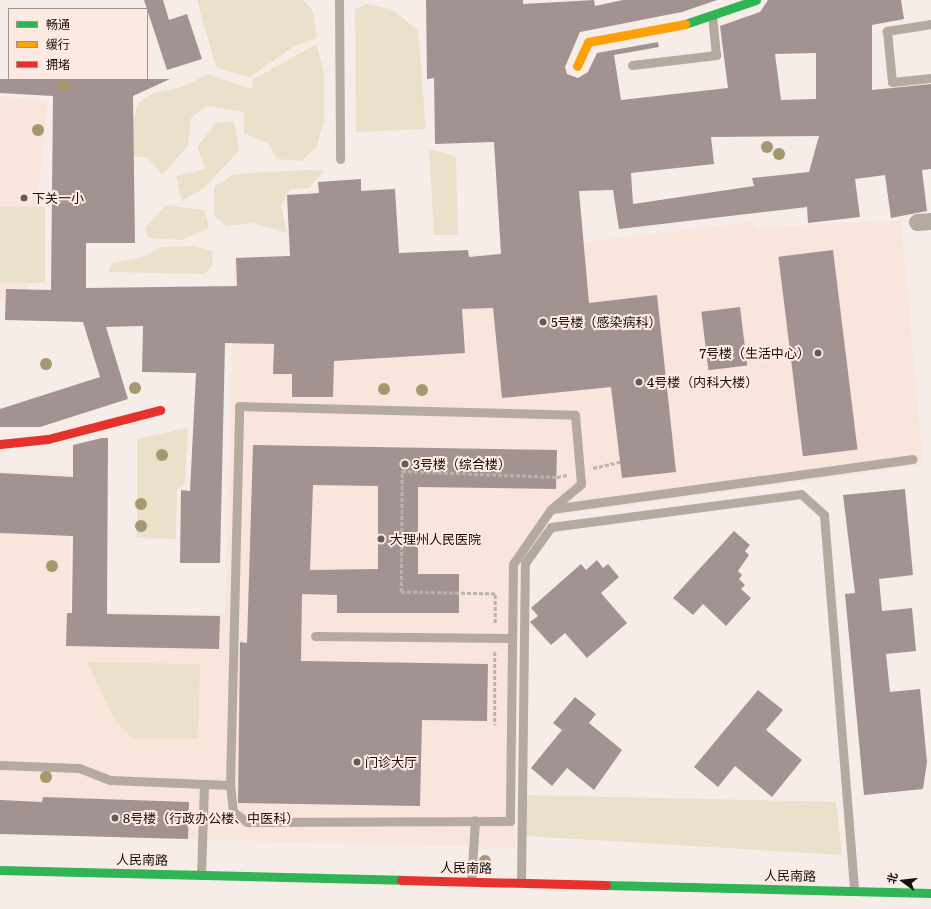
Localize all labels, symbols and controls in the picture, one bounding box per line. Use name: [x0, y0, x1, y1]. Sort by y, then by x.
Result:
legend: [8, 8, 148, 80]
text: 畅通: [46, 15, 70, 33]
text: 缓行: [46, 35, 70, 53]
text: 拥堵: [46, 55, 70, 73]
place label: 下关一小: [32, 190, 84, 206]
marker: 下关一小: [19, 193, 29, 203]
place label: 5号楼（感染病科）: [551, 314, 662, 330]
marker: 5号楼（感染病科）: [538, 317, 548, 327]
place label: 7号楼（生活中心）: [699, 345, 810, 361]
marker: 7号楼（生活中心）: [813, 348, 823, 358]
place label: 4号楼（内科大楼）: [647, 374, 758, 390]
marker: 4号楼（内科大楼）: [634, 377, 644, 387]
place label: 3号楼（综合楼）: [413, 456, 511, 472]
marker: 3号楼（综合楼）: [400, 459, 410, 469]
place label: 大理州人民医院: [390, 531, 481, 547]
marker: 大理州人民医院: [375, 533, 387, 545]
place label: 门诊大厅: [365, 754, 417, 770]
marker: 门诊大厅: [352, 757, 362, 767]
place label: 8号楼（行政办公楼、中医科）: [123, 810, 299, 826]
marker: 8号楼（行政办公楼、中医科）: [110, 813, 120, 823]
street label: 人民南路: [116, 852, 168, 868]
street label: 人民南路: [440, 860, 492, 876]
north arrow: [883, 861, 923, 901]
street label: 人民南路: [764, 868, 816, 884]
text: 北: [882, 871, 901, 885]

